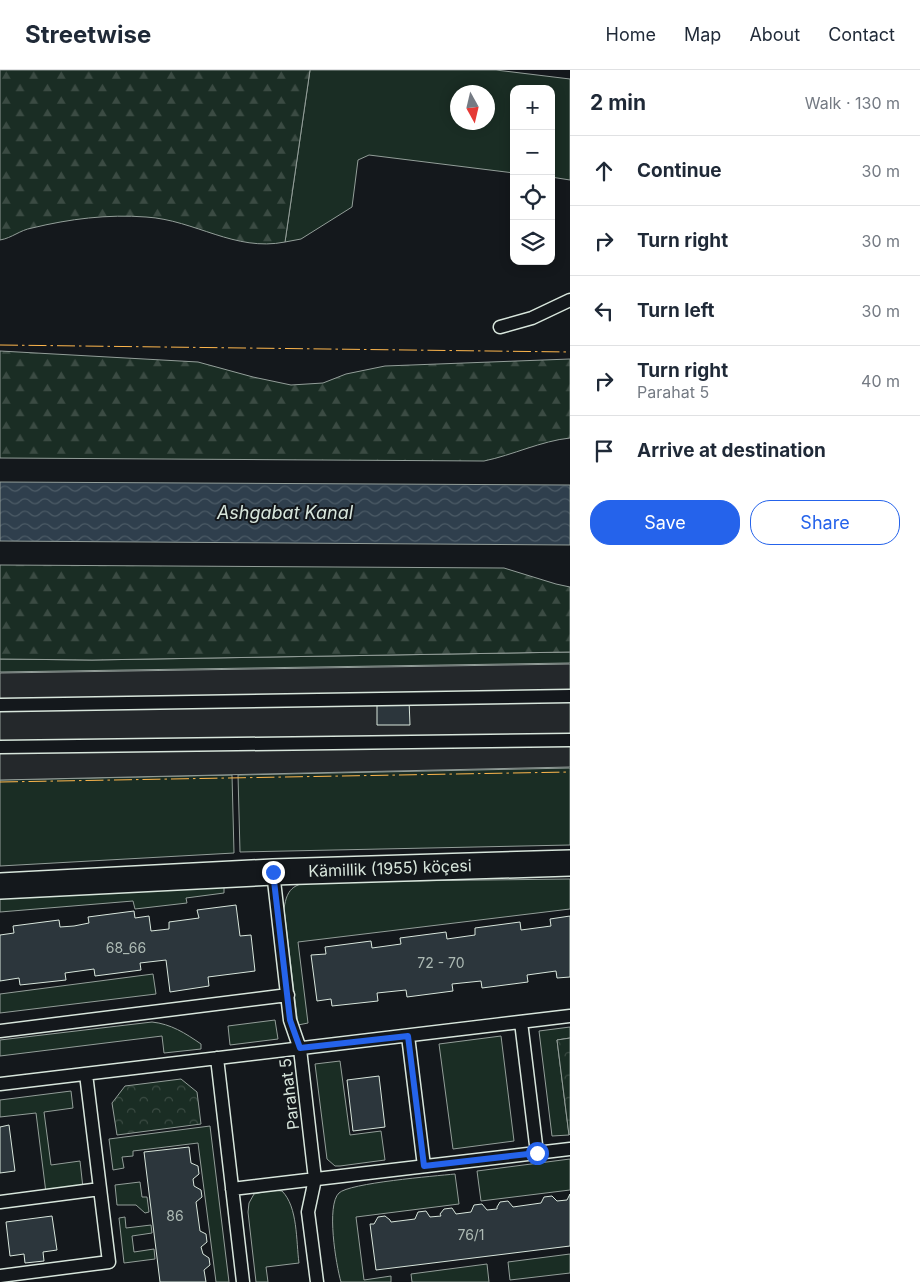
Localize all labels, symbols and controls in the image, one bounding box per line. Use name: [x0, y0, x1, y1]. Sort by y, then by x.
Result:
text: Streetwise: [25, 20, 151, 49]
text: Home: [606, 24, 656, 45]
text: Map: [684, 24, 721, 45]
text: About: [749, 24, 800, 45]
text: Contact: [828, 24, 895, 45]
north arrow: [450, 85, 495, 130]
map controls: [510, 85, 555, 265]
button: +: [510, 85, 555, 130]
text: 2 min: [590, 90, 646, 115]
text: Walk · 130 m: [805, 93, 900, 113]
button: −: [510, 130, 555, 175]
icon: ahead: [590, 157, 618, 185]
text: Continue: [637, 159, 722, 182]
text: 30 m: [862, 161, 900, 181]
button: locate: [510, 175, 555, 220]
button: layers: [510, 220, 555, 265]
icon: right: [590, 227, 618, 255]
text: Turn right: [637, 229, 728, 252]
text: 30 m: [862, 231, 900, 251]
icon: left: [590, 297, 618, 325]
text: Turn left: [637, 299, 715, 322]
text: 30 m: [862, 301, 900, 321]
text: Turn right: [637, 359, 728, 382]
icon: right: [590, 367, 618, 395]
text: 40 m: [861, 371, 900, 391]
text: Parahat 5: [637, 382, 709, 402]
icon: arrive: [590, 437, 618, 465]
text: Arrive at destination: [637, 439, 826, 462]
button: Save: [590, 500, 740, 545]
button: Share: [750, 500, 900, 545]
water label: Ashgabat Kanal: [216, 502, 354, 523]
street label: Kämillik (1955) köçesi: [308, 855, 472, 881]
route end: [262, 861, 285, 884]
house number: 68_66: [106, 939, 146, 956]
house number: 72 - 70: [417, 954, 465, 971]
street label: Parahat 5: [275, 1057, 303, 1131]
route start: [526, 1142, 549, 1165]
house number: 86: [166, 1207, 184, 1224]
house number: 76/1: [457, 1226, 485, 1243]

